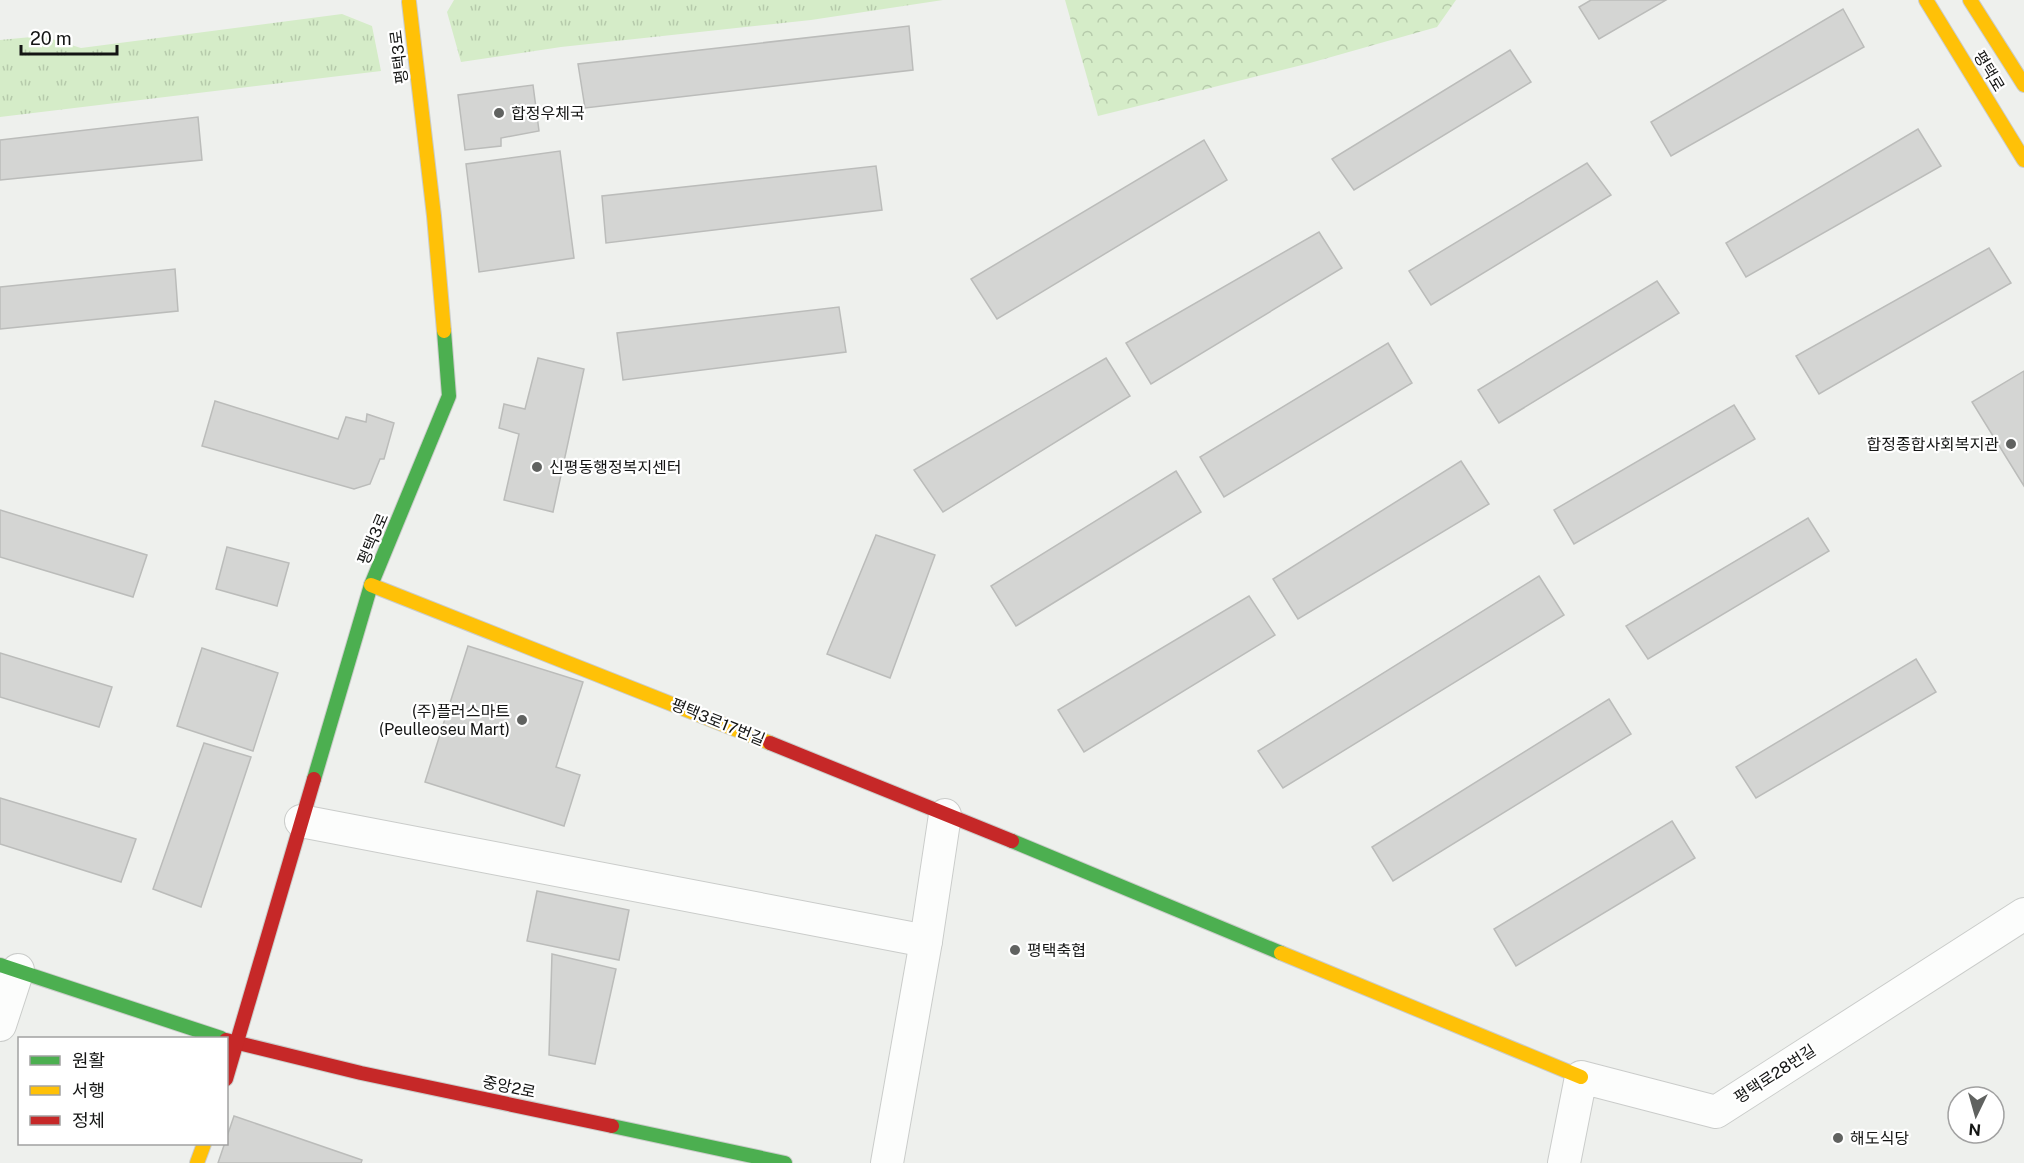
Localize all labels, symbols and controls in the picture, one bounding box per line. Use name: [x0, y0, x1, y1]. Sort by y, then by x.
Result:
scale bar: [21, 18, 117, 56]
text: 20 m: [30, 28, 72, 49]
street label: 평택3로: [386, 29, 412, 85]
street label: 평택로: [1969, 47, 2009, 95]
place label: 합정우체국: [511, 104, 585, 123]
marker: 합정우체국: [492, 106, 506, 120]
place label: 합정종합사회복지관: [1867, 435, 1999, 454]
marker: 합정종합사회복지관: [2004, 437, 2018, 451]
place label: 신평동행정복지센터: [549, 458, 681, 477]
marker: 신평동행정복지센터: [530, 460, 544, 474]
street label: 평택3로: [354, 510, 392, 568]
street label: 평택3로17번길: [668, 694, 768, 750]
place label: (주)플러스마트 (Peulleoseu Mart): [379, 702, 510, 739]
marker: (주)플러스마트 (Peulleoseu Mart): [515, 713, 529, 727]
place label: 평택축협: [1027, 941, 1086, 960]
marker: 평택축협: [1008, 943, 1022, 957]
legend: [18, 1037, 228, 1145]
street label: 평택로28번길: [1731, 1041, 1819, 1107]
text: 원활: [72, 1050, 105, 1071]
street label: 중앙2로: [481, 1072, 538, 1102]
text: 서행: [72, 1080, 105, 1101]
north arrow: [1946, 1085, 2006, 1145]
text: 정체: [72, 1110, 105, 1131]
text: N: [1968, 1119, 1982, 1139]
place label: 해도식당: [1850, 1129, 1909, 1148]
marker: 해도식당: [1831, 1131, 1845, 1145]

